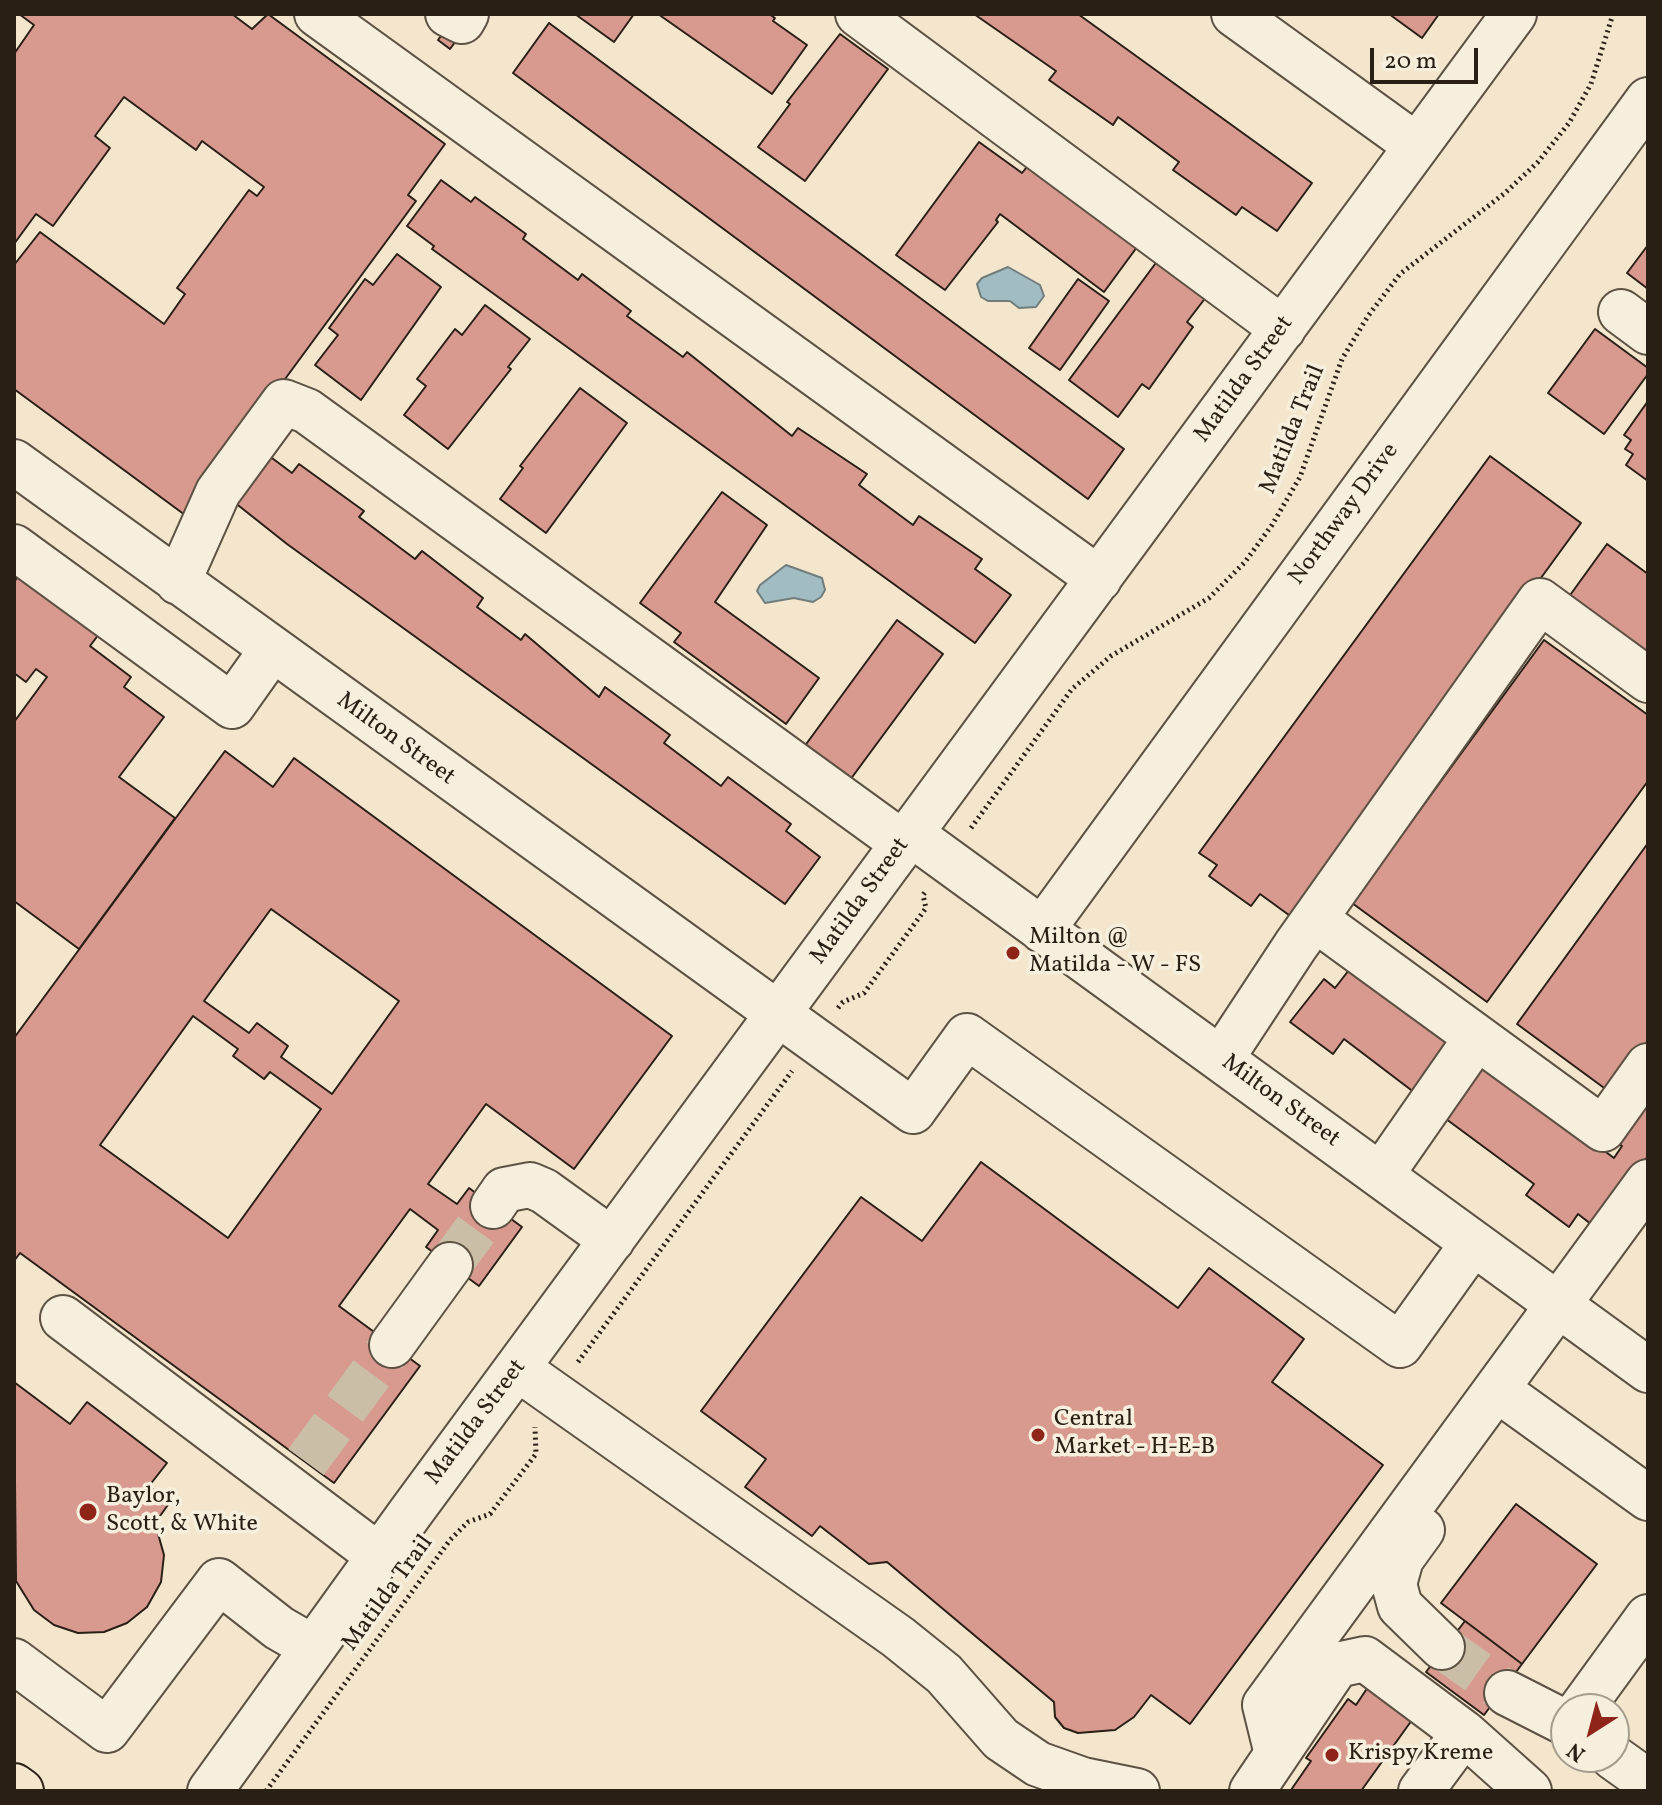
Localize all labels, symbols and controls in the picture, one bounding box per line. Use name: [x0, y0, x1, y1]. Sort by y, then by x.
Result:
scale bar: [1374, 32, 1482, 82]
text: 20 m: [1384, 45, 1437, 79]
street label: Matilda Street: [1189, 311, 1301, 449]
street label: Matilda Trail: [1255, 361, 1333, 499]
street label: Northway Drive: [1284, 438, 1406, 592]
street label: Milton Street: [330, 687, 460, 793]
street label: Matilda Street: [805, 833, 917, 971]
place label: Milton @ Matilda - W - FS: [1029, 925, 1201, 981]
marker: Milton @ Matilda - W - FS: [1004, 944, 1022, 962]
street label: Milton Street: [1215, 1049, 1345, 1155]
street label: Matilda Street: [420, 1354, 534, 1492]
place label: Central Market - H-E-B: [1054, 1407, 1215, 1463]
marker: Central Market - H-E-B: [1029, 1426, 1047, 1444]
place label: Baylor, Scott, & White: [106, 1484, 258, 1540]
marker: Baylor, Scott, & White: [77, 1501, 99, 1523]
street label: Matilda Trail: [337, 1530, 441, 1658]
north arrow: [1550, 1693, 1630, 1773]
text: N: [1561, 1734, 1592, 1768]
place label: Krispy Kreme: [1348, 1741, 1493, 1769]
marker: Krispy Kreme: [1323, 1746, 1341, 1764]

